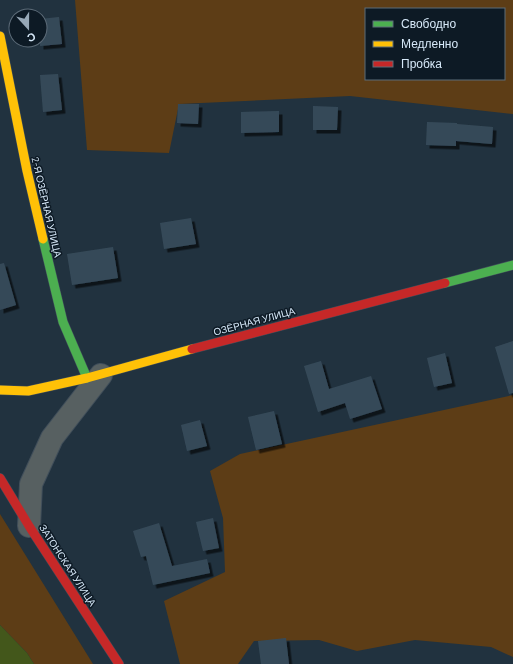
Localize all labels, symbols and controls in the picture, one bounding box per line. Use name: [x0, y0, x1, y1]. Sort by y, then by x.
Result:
north arrow: [8, 8, 48, 48]
legend: [365, 8, 505, 80]
text: Свободно: [401, 16, 456, 31]
text: С: [26, 30, 38, 45]
text: Медленно: [401, 36, 458, 51]
text: Пробка: [401, 56, 442, 71]
street label: 2-Я ОЗЁРНАЯ УЛИЦА: [30, 156, 64, 259]
street label: ОЗЁРНАЯ УЛИЦА: [212, 304, 296, 338]
street label: ЗАТОНСКАЯ УЛИЦА: [37, 522, 99, 609]

